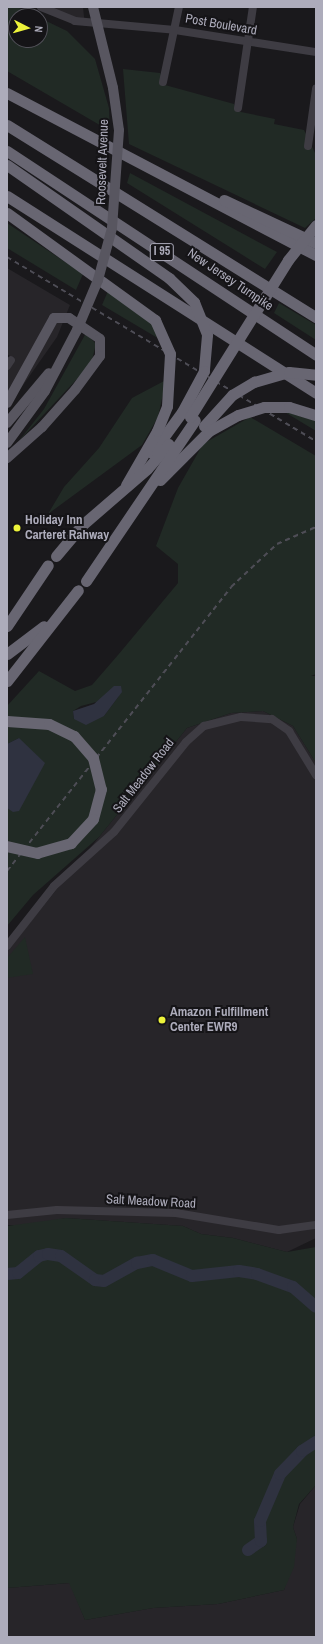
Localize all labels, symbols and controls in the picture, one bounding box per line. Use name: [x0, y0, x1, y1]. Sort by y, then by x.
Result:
north arrow: [8, 8, 48, 48]
street label: Post Boulevard: [184, 11, 258, 39]
text: N: [32, 25, 46, 33]
street label: Roosevelt Avenue: [94, 119, 112, 205]
road number: I 95: [149, 242, 175, 262]
street label: New Jersey Turnpike: [184, 246, 276, 314]
place label: Holiday Inn Carteret Rahway: [25, 513, 109, 544]
marker: Holiday Inn Carteret Rahway: [12, 523, 22, 533]
street label: Salt Meadow Road: [110, 736, 178, 816]
place label: Amazon Fulfillment Center EWR9: [170, 1005, 268, 1036]
marker: Amazon Fulfillment Center EWR9: [157, 1015, 167, 1025]
street label: Salt Meadow Road: [106, 1192, 196, 1212]

